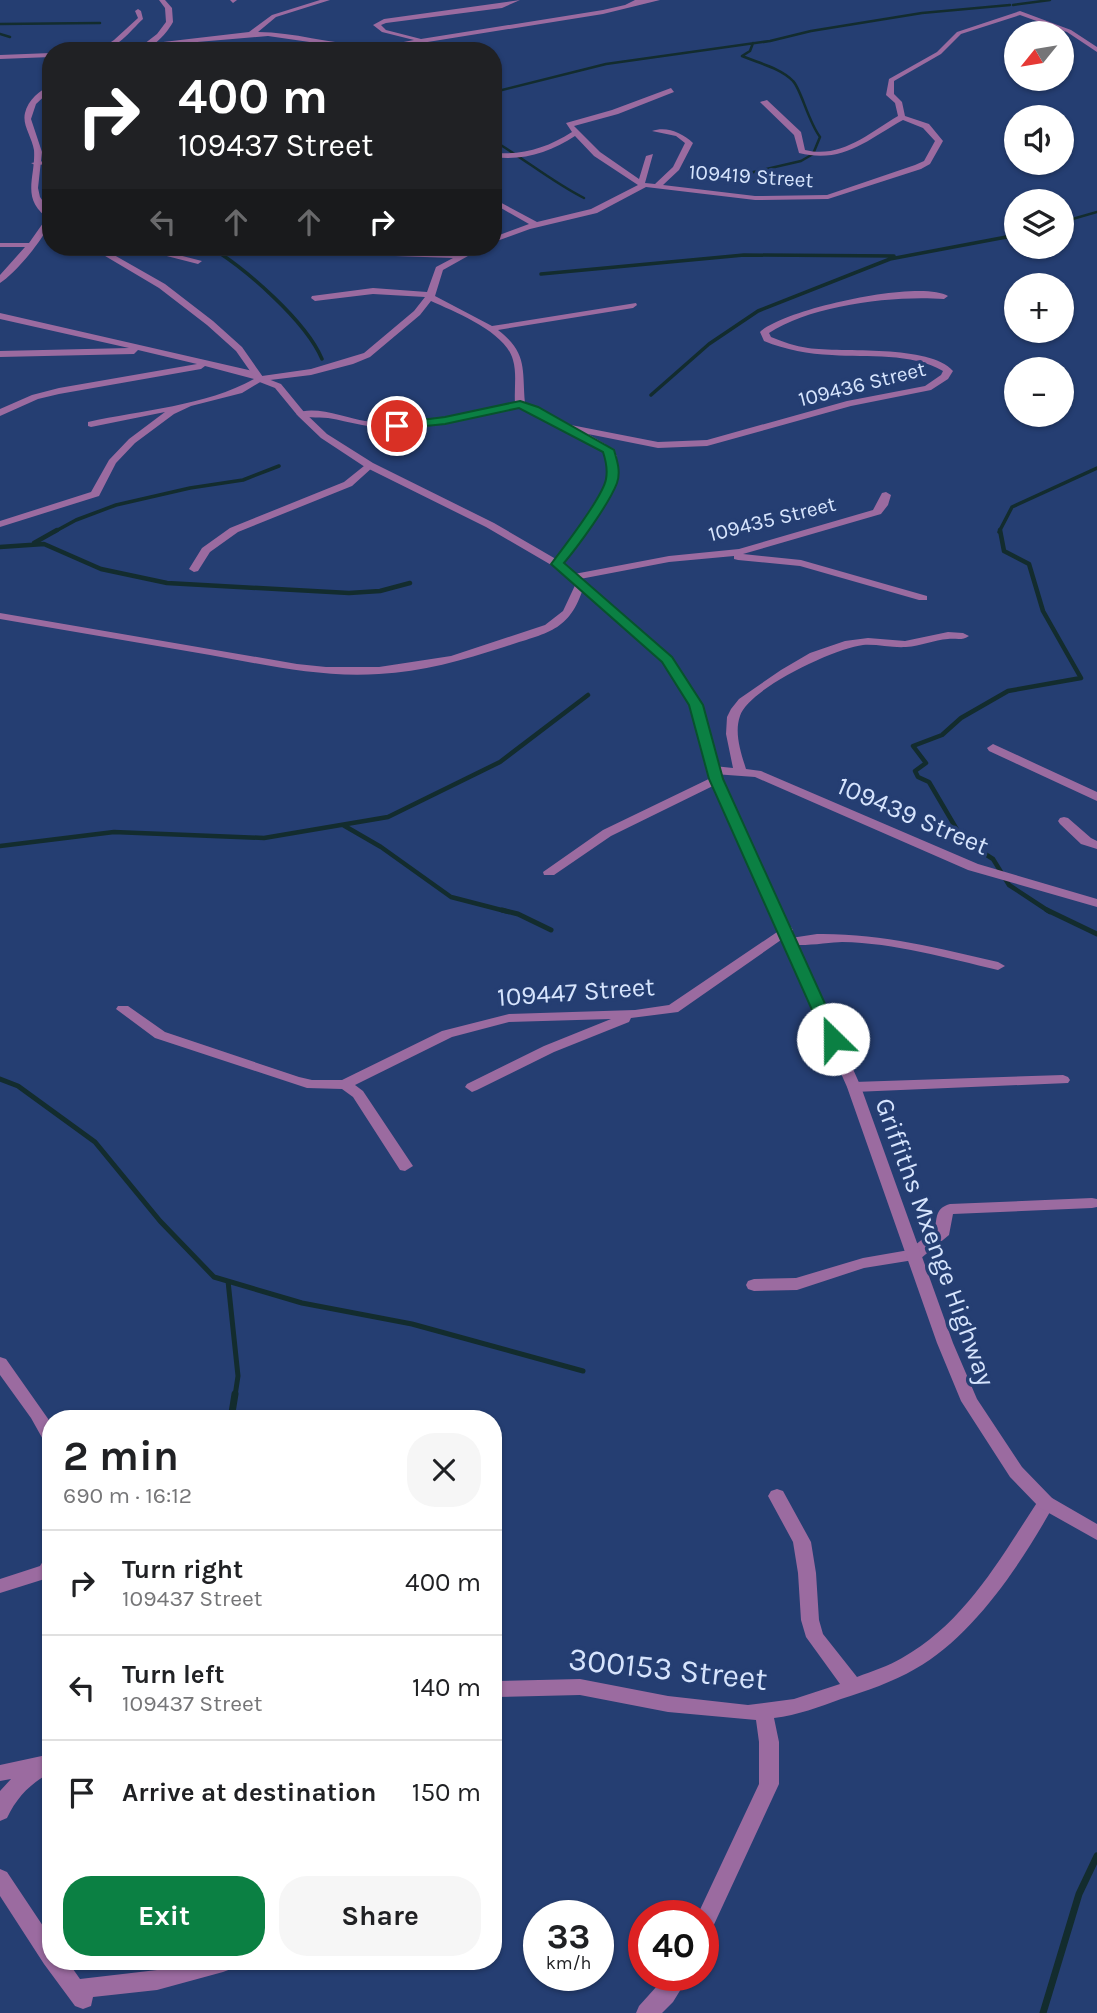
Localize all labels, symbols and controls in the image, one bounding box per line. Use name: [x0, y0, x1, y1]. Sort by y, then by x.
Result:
north arrow: [1004, 21, 1074, 91]
map controls: [1004, 21, 1074, 427]
text: 400 m: [178, 68, 328, 125]
icon: right: [63, 70, 154, 161]
button: sound: [1004, 105, 1074, 175]
text: 109437 Street: [178, 127, 373, 164]
street label: 109419 Street: [688, 160, 814, 192]
button: layers: [1004, 189, 1074, 259]
icon: left: [144, 203, 182, 241]
icon: ahead: [217, 203, 255, 241]
icon: ahead: [290, 203, 328, 241]
icon: right: [363, 203, 401, 241]
button: +: [1004, 273, 1074, 343]
street label: 109436 Street: [796, 357, 928, 411]
button: −: [1004, 357, 1074, 427]
pin: [367, 396, 427, 456]
icon: arrive: [378, 407, 416, 445]
street label: 109435 Street: [706, 492, 838, 546]
street label: 109439 Street: [833, 770, 994, 862]
street label: 109447 Street: [496, 971, 656, 1013]
position arrow: [796, 1002, 870, 1076]
street label: Griffiths Mxenge Highway: [868, 1094, 1002, 1390]
text: 2 min: [63, 1431, 179, 1481]
button: close: [407, 1433, 481, 1507]
text: 690 m · 16:12: [63, 1482, 192, 1509]
text: Turn right: [122, 1554, 243, 1585]
icon: right: [63, 1564, 101, 1602]
text: 400 m: [405, 1567, 481, 1598]
text: 109437 Street: [122, 1585, 262, 1612]
street label: 300153 Street: [567, 1640, 769, 1698]
text: Turn left: [122, 1659, 224, 1690]
icon: left: [63, 1669, 101, 1707]
text: 140 m: [412, 1672, 481, 1703]
text: 109437 Street: [122, 1690, 262, 1717]
icon: arrive: [63, 1774, 101, 1812]
text: Arrive at destination: [122, 1777, 376, 1808]
text: 150 m: [412, 1777, 481, 1808]
button: Exit: [63, 1876, 265, 1956]
button: Share: [279, 1876, 481, 1956]
speed limit sign: 40: [628, 1900, 719, 1991]
text: 33: [547, 1916, 590, 1957]
text: km/h: [546, 1952, 591, 1974]

